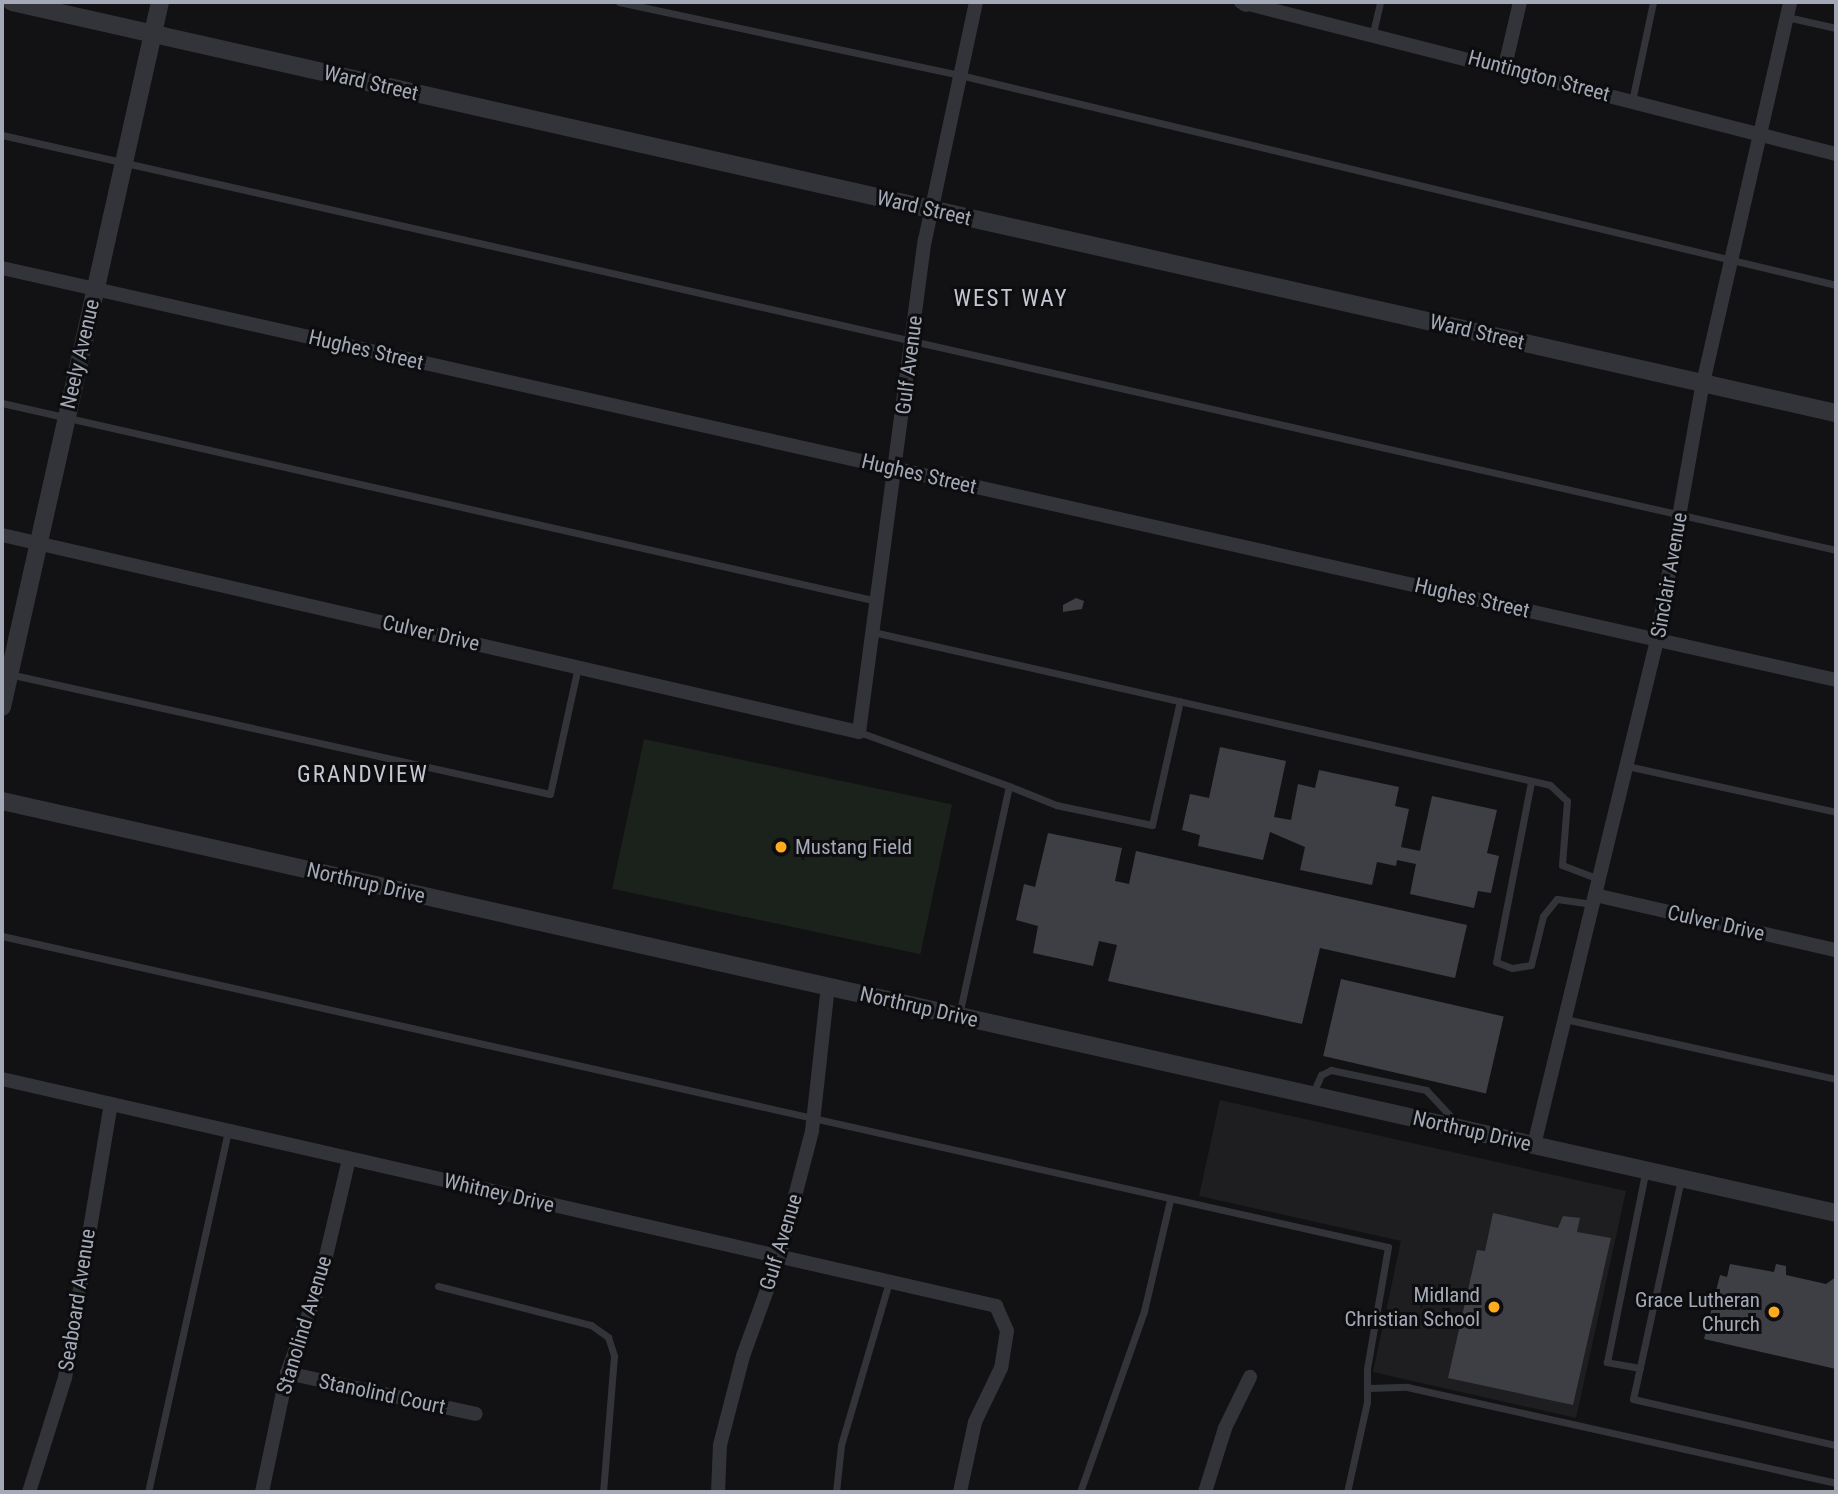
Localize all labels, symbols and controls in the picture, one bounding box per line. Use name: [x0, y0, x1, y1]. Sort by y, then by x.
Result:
street label: Huntington Street: [1465, 45, 1613, 107]
street label: Ward Street: [321, 60, 421, 106]
street label: Ward Street: [874, 185, 974, 231]
district label: WEST WAY: [954, 285, 1068, 313]
street label: Neely Avenue: [55, 297, 105, 411]
street label: Ward Street: [1427, 309, 1527, 355]
street label: Gulf Avenue: [890, 314, 928, 416]
street label: Hughes Street: [306, 325, 426, 375]
street label: Hughes Street: [859, 449, 979, 499]
street label: Sinclair Avenue: [1646, 510, 1692, 640]
street label: Hughes Street: [1412, 573, 1532, 623]
street label: Culver Drive: [380, 610, 482, 656]
district label: GRANDVIEW: [298, 761, 428, 789]
place label: Mustang Field: [795, 834, 912, 860]
marker: Mustang Field: [773, 839, 789, 855]
street label: Northrup Drive: [304, 857, 428, 909]
street label: Culver Drive: [1665, 900, 1767, 946]
street label: Northrup Drive: [857, 981, 981, 1033]
street label: Northrup Drive: [1410, 1105, 1534, 1157]
street label: Whitney Drive: [441, 1168, 557, 1218]
street label: Gulf Avenue: [754, 1191, 808, 1293]
street label: Seaboard Avenue: [53, 1227, 101, 1373]
street label: Stanolind Avenue: [271, 1253, 337, 1397]
place label: Midland Christian School: [1344, 1282, 1480, 1332]
place label: Grace Lutheran Church: [1635, 1287, 1760, 1337]
marker: Midland Christian School: [1486, 1299, 1502, 1315]
marker: Grace Lutheran Church: [1766, 1304, 1782, 1320]
street label: Stanolind Court: [316, 1368, 448, 1420]

